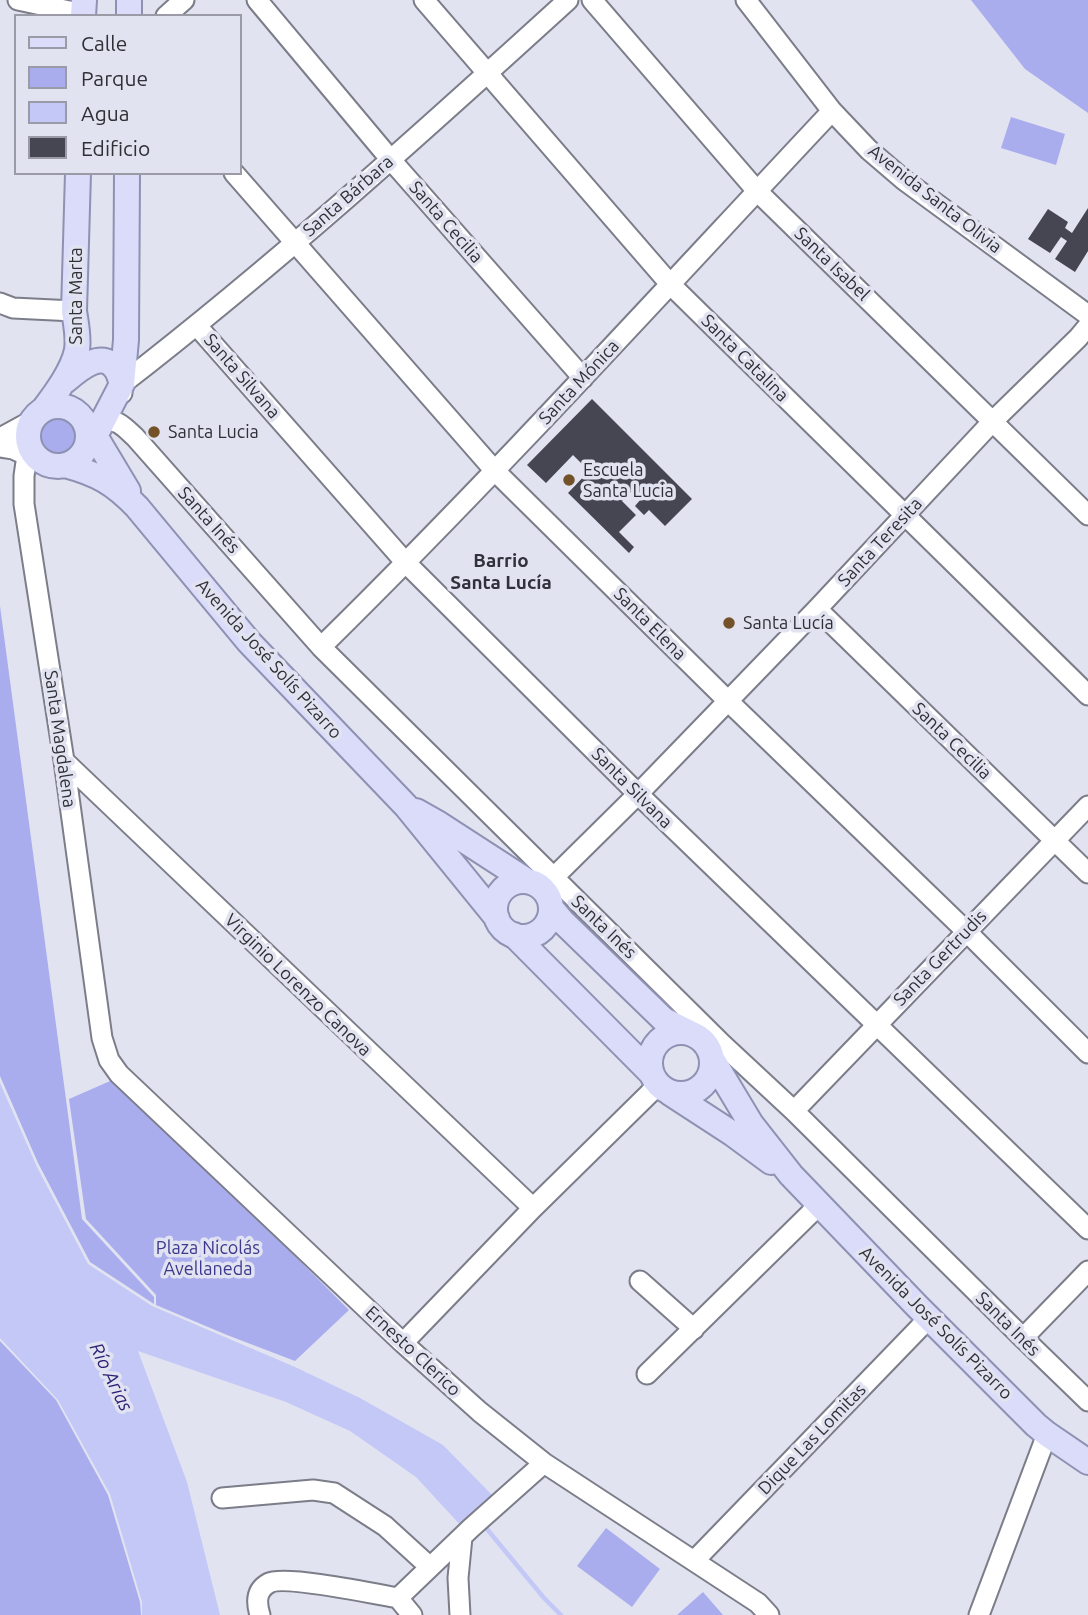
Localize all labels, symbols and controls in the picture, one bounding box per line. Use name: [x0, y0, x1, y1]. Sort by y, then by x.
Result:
legend: [14, 14, 242, 175]
text: Calle: [81, 31, 127, 55]
text: Parque: [81, 66, 148, 90]
text: Agua: [81, 101, 130, 125]
text: Edificio: [81, 136, 150, 160]
street label: Avenida Santa Olivia: [864, 140, 1006, 258]
street label: Santa Bárbara: [298, 151, 398, 241]
street label: Santa Cecilia: [405, 177, 487, 267]
street label: Santa Isabel: [790, 223, 874, 305]
street label: Santa Marta: [65, 247, 87, 345]
street label: Santa Catalina: [697, 310, 793, 406]
street label: Santa Silvana: [199, 329, 285, 423]
street label: Santa Mónica: [534, 335, 624, 429]
place label: Santa Lucia: [168, 421, 259, 443]
marker: Santa Lucia: [146, 424, 162, 440]
place label: Escuela Santa Lucia: [583, 459, 674, 502]
marker: Escuela Santa Lucia: [561, 472, 577, 488]
street label: Santa Inés: [174, 482, 244, 558]
street label: Santa Teresita: [833, 493, 927, 591]
district label: Barrio Santa Lucía: [450, 550, 552, 594]
street label: Avenida José Solís Pizarro: [191, 575, 347, 743]
street label: Santa Elena: [609, 583, 691, 665]
place label: Santa Lucía: [743, 612, 834, 634]
marker: Santa Lucía: [721, 615, 737, 631]
street label: Santa Magdalena: [40, 669, 80, 809]
street label: Santa Cecilia: [908, 698, 996, 784]
street label: Santa Silvana: [587, 743, 677, 833]
street label: Santa Inés: [567, 891, 641, 963]
street label: Santa Gertrudis: [889, 906, 991, 1010]
street label: Virginio Lorenzo Canova: [220, 909, 376, 1061]
park label: Plaza Nicolás Avellaneda: [156, 1237, 260, 1280]
street label: Avenida José Solís Pizarro: [855, 1242, 1017, 1404]
street label: Santa Inés: [971, 1287, 1045, 1361]
street label: Ernesto Clerico: [361, 1301, 465, 1401]
water label: Río Arias: [85, 1339, 137, 1415]
street label: Dique Las Lomitas: [754, 1379, 870, 1499]

